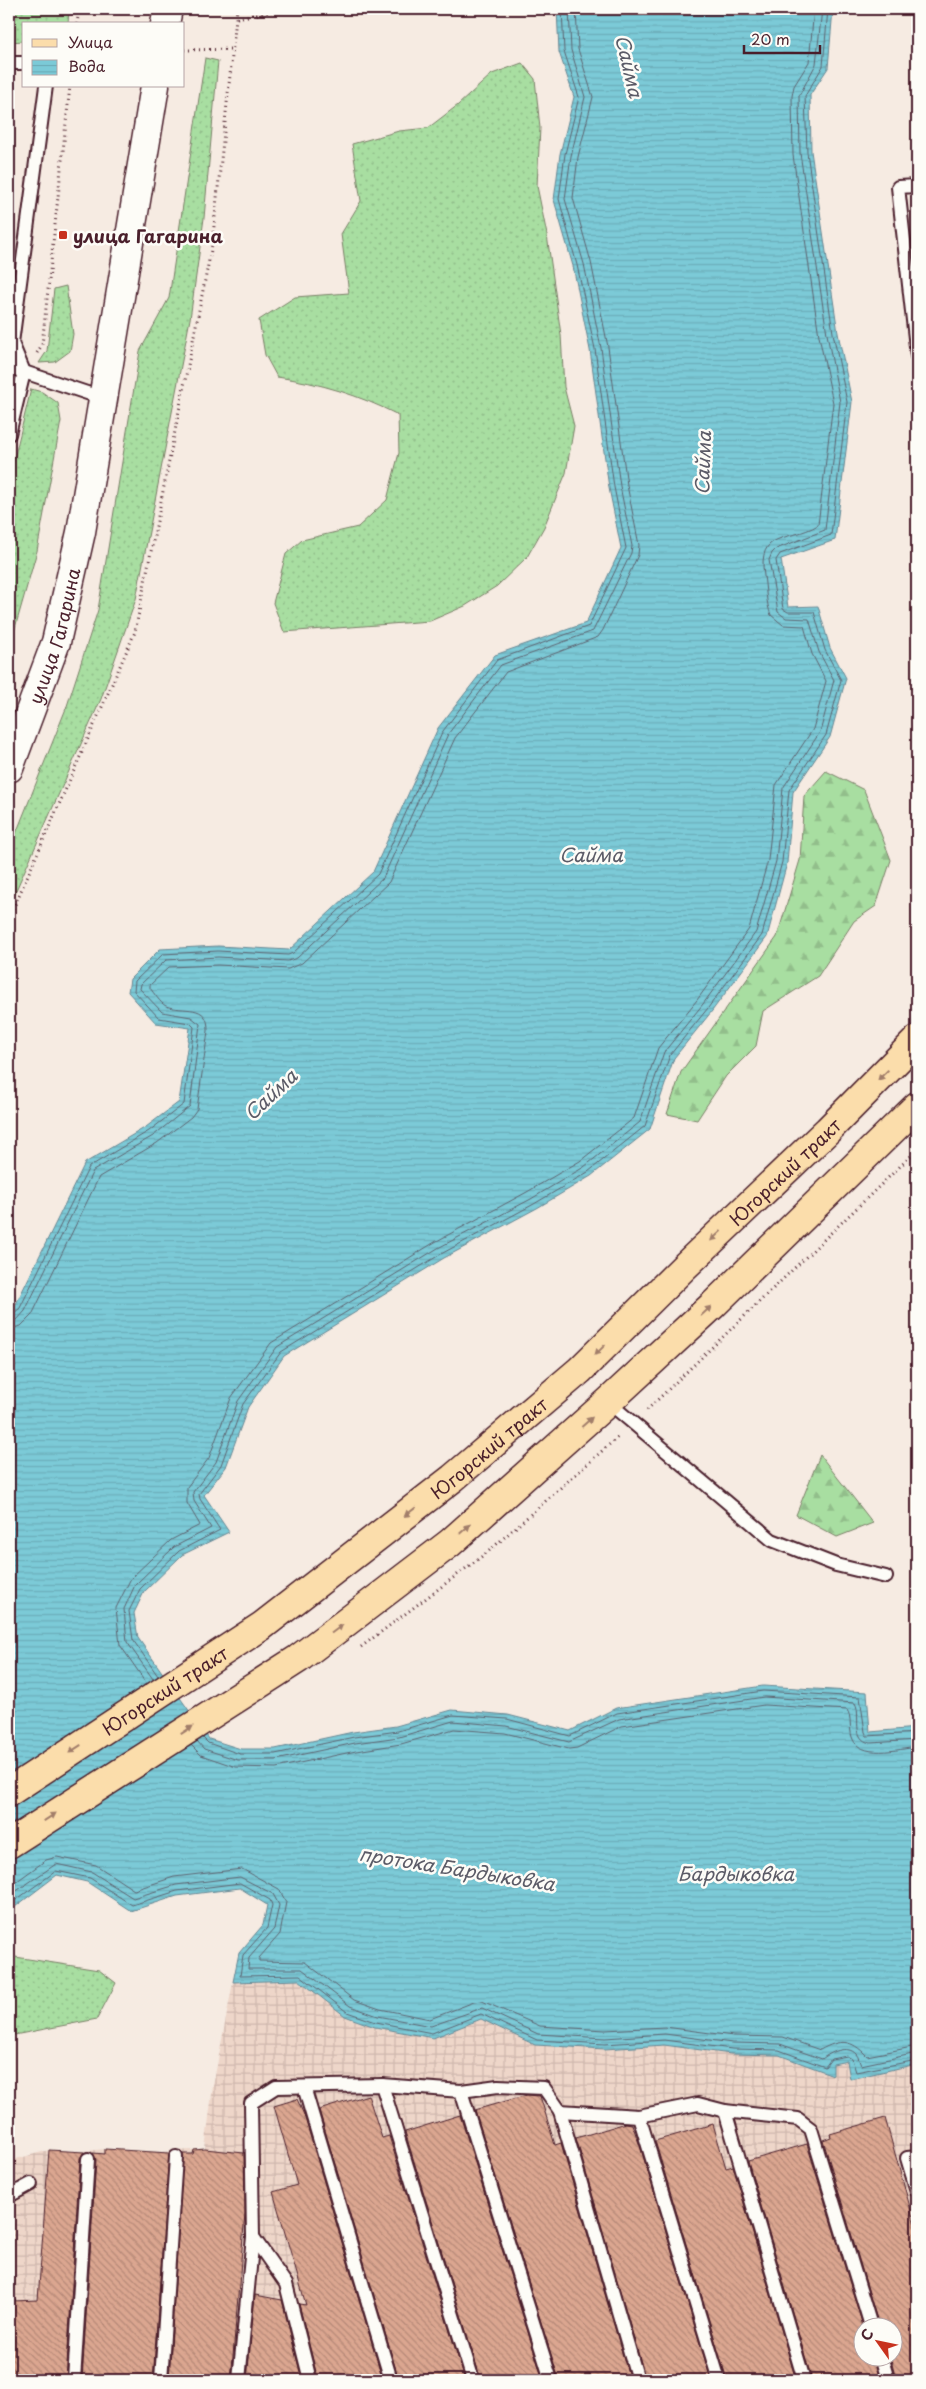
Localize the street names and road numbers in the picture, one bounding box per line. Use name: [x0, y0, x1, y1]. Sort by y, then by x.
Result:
street label: улица Гагарина: [21, 564, 86, 707]
street label: Югорский тракт: [722, 1111, 847, 1231]
street label: Югорский тракт: [424, 1390, 553, 1505]
street label: Югорский тракт: [96, 1639, 233, 1741]

